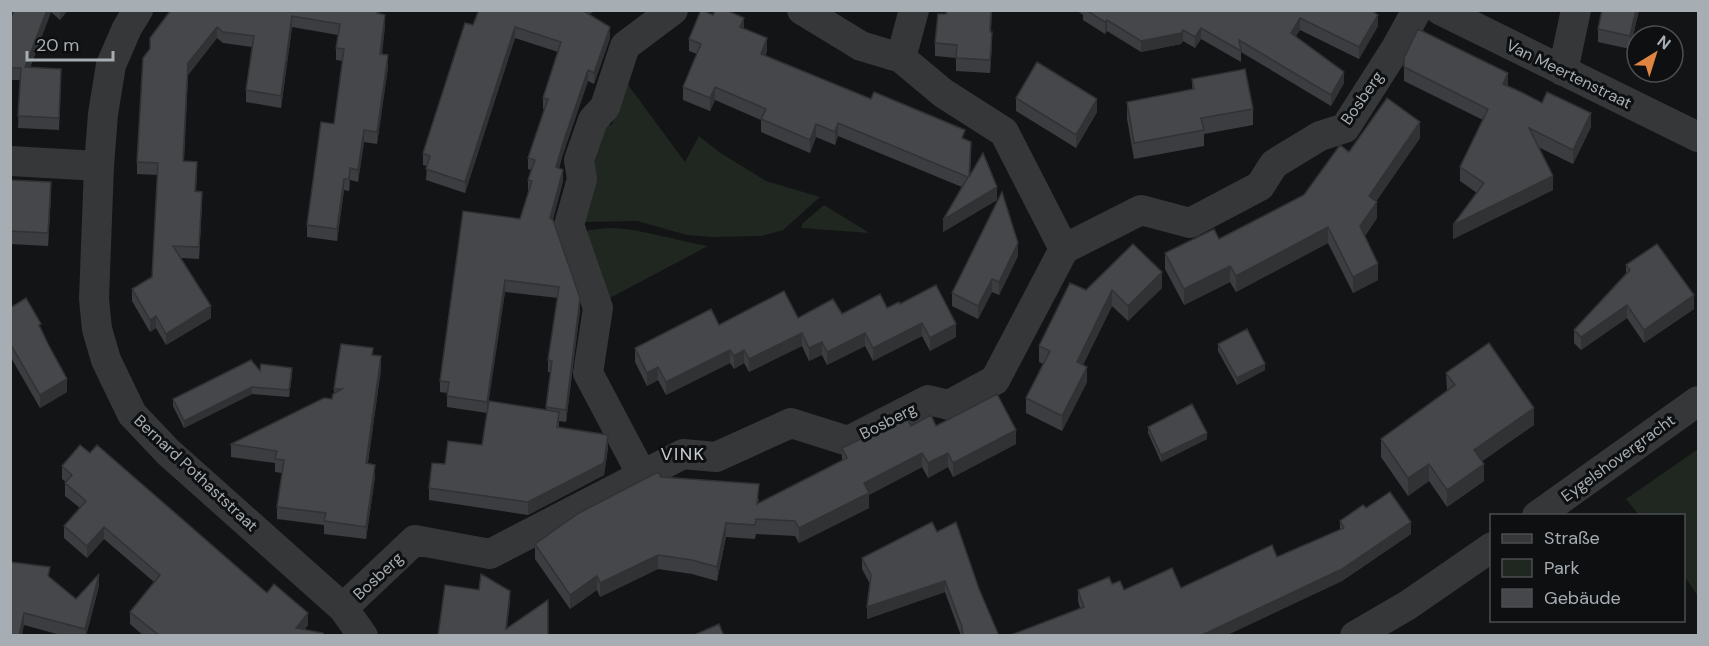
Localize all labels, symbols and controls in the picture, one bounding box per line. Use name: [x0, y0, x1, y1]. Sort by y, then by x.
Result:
scale bar: [27, 24, 112, 62]
north arrow: [1625, 24, 1685, 84]
text: N: [1653, 31, 1675, 54]
text: 20 m: [36, 33, 79, 57]
street label: Van Meertenstraat: [1503, 34, 1635, 114]
street label: Bosberg: [1336, 67, 1388, 129]
street label: Bosberg: [856, 398, 920, 444]
street label: Bernard Pothaststraat: [130, 410, 262, 536]
street label: Eygelshovergracht: [1557, 410, 1679, 506]
district label: VINK: [660, 442, 706, 466]
legend: [1490, 514, 1685, 622]
text: Straße: [1544, 526, 1600, 550]
street label: Bosberg: [349, 547, 407, 604]
text: Park: [1544, 556, 1580, 580]
text: Gebäude: [1544, 586, 1621, 610]

